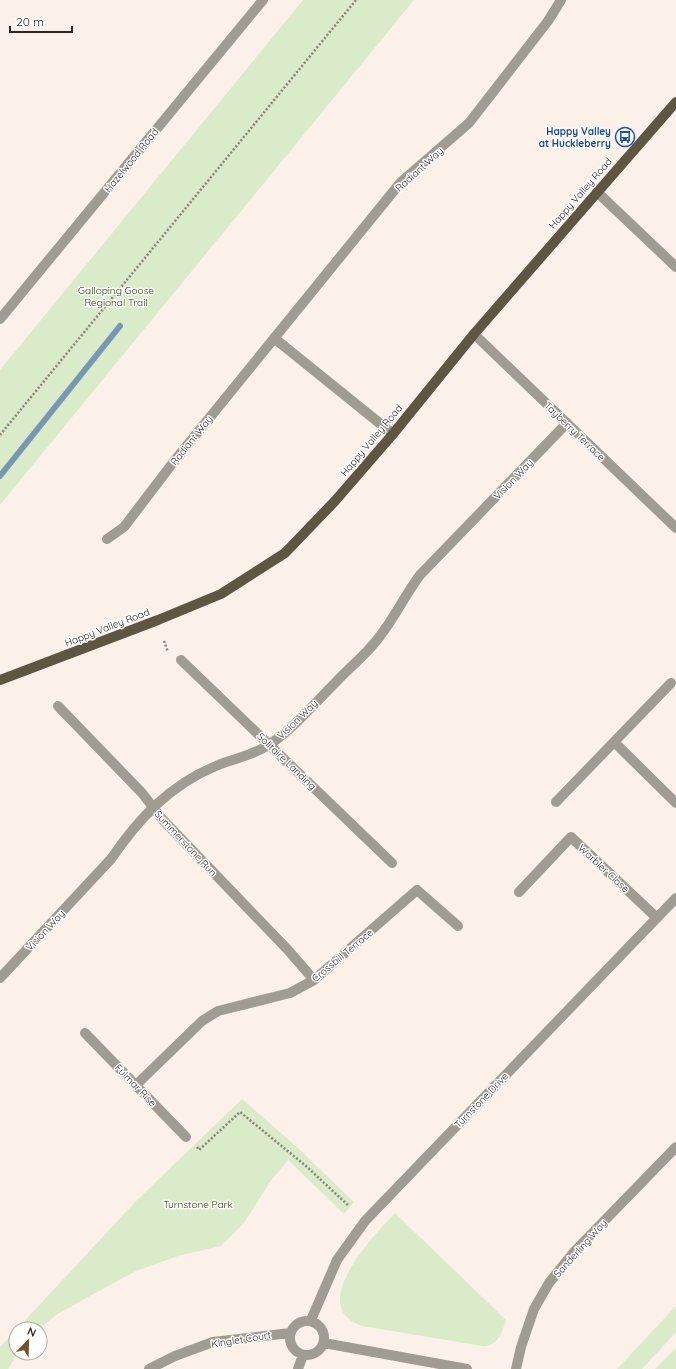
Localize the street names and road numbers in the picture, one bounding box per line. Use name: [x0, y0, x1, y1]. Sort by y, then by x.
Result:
street label: Hazelwood Road: [101, 126, 161, 195]
street label: Radiant Way: [393, 144, 446, 194]
street label: Happy Valley Road: [546, 155, 615, 231]
street label: Tayberry Terrace: [542, 399, 608, 464]
street label: Happy Valley Road: [338, 402, 405, 479]
street label: Radiant Way: [167, 413, 215, 468]
street label: Vision Way: [491, 456, 536, 502]
street label: Happy Valley Road: [63, 605, 151, 650]
street label: Vision Way: [274, 697, 320, 742]
street label: Solitaire Landing: [254, 730, 319, 793]
street label: Summerstone Run: [152, 808, 219, 879]
street label: Warbler Close: [575, 841, 632, 896]
street label: Vision Way: [23, 907, 68, 954]
street label: Crossbill Terrace: [309, 926, 376, 985]
street label: Fulmar Rise: [112, 1061, 159, 1110]
street label: Turnstone Drive: [452, 1070, 511, 1131]
street label: Sanderling Way: [551, 1217, 610, 1280]
street label: Kinglet Court: [210, 1328, 273, 1351]

